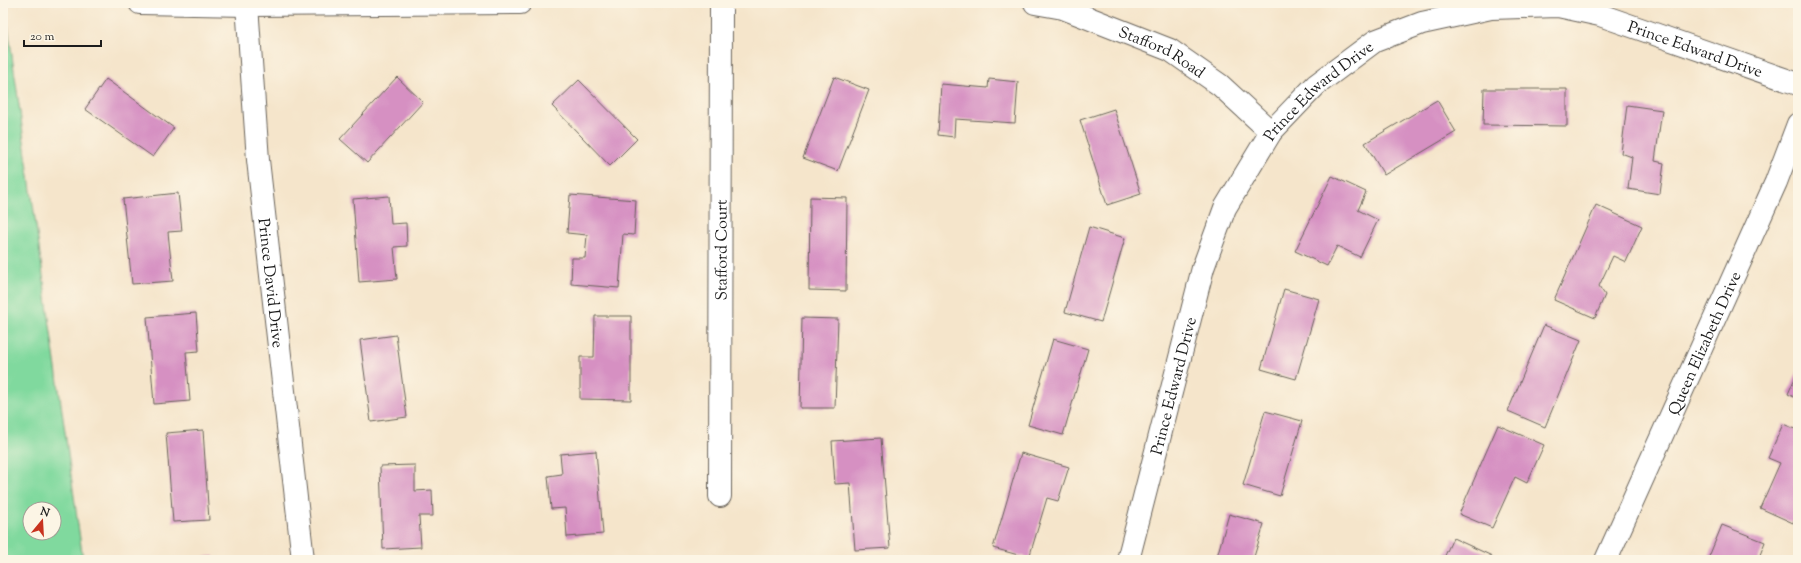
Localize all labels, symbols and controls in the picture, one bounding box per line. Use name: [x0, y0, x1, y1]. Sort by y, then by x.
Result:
street label: Prince Edward Drive: [1624, 17, 1765, 85]
scale bar: [24, 22, 101, 48]
street label: Stafford Road: [1115, 22, 1209, 85]
text: 20 m: [30, 28, 55, 46]
street label: Prince Edward Drive: [1259, 37, 1379, 146]
street label: Stafford Court: [711, 199, 735, 301]
street label: Prince David Drive: [251, 217, 288, 349]
street label: Queen Elizabeth Drive: [1664, 268, 1748, 420]
street label: Prince Edward Drive: [1146, 315, 1204, 458]
north arrow: [22, 501, 62, 541]
text: N: [37, 503, 52, 521]

